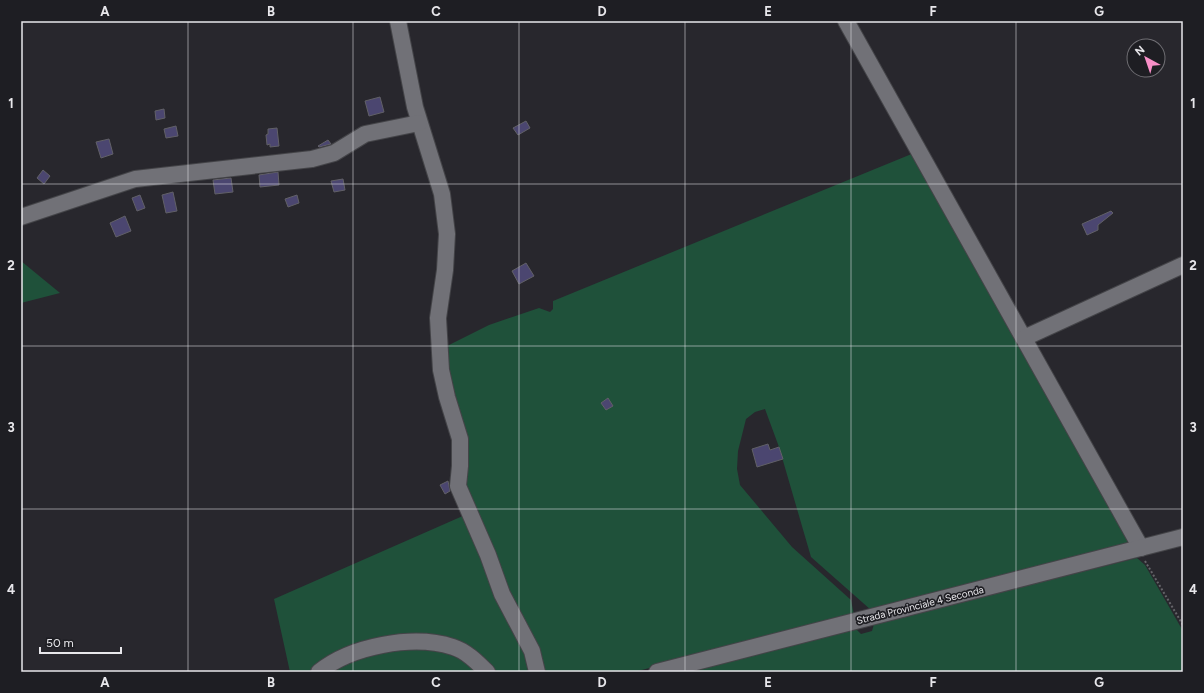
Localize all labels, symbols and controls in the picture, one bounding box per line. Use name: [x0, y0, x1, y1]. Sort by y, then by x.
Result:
text: A: [100, 4, 110, 19]
text: B: [267, 4, 275, 19]
text: C: [431, 4, 441, 19]
text: D: [597, 4, 607, 19]
text: E: [764, 4, 772, 19]
text: F: [929, 4, 937, 19]
text: G: [1094, 4, 1104, 19]
north arrow: [1126, 38, 1166, 78]
text: N: [1132, 43, 1147, 58]
text: 1: [8, 96, 14, 111]
text: 1: [1190, 96, 1196, 111]
text: 2: [7, 258, 15, 273]
text: 2: [1189, 258, 1197, 273]
text: 3: [7, 420, 15, 435]
text: 3: [1189, 420, 1197, 435]
text: 4: [7, 582, 15, 597]
text: 4: [1189, 582, 1197, 597]
street label: Strada Provinciale 4 Seconda: [855, 583, 985, 627]
scale bar: [40, 629, 121, 655]
text: 50 m: [46, 636, 74, 650]
text: A: [100, 675, 110, 690]
text: B: [267, 675, 275, 690]
text: C: [431, 675, 441, 690]
text: D: [597, 675, 607, 690]
text: E: [764, 675, 772, 690]
text: F: [929, 675, 937, 690]
text: G: [1094, 675, 1104, 690]

